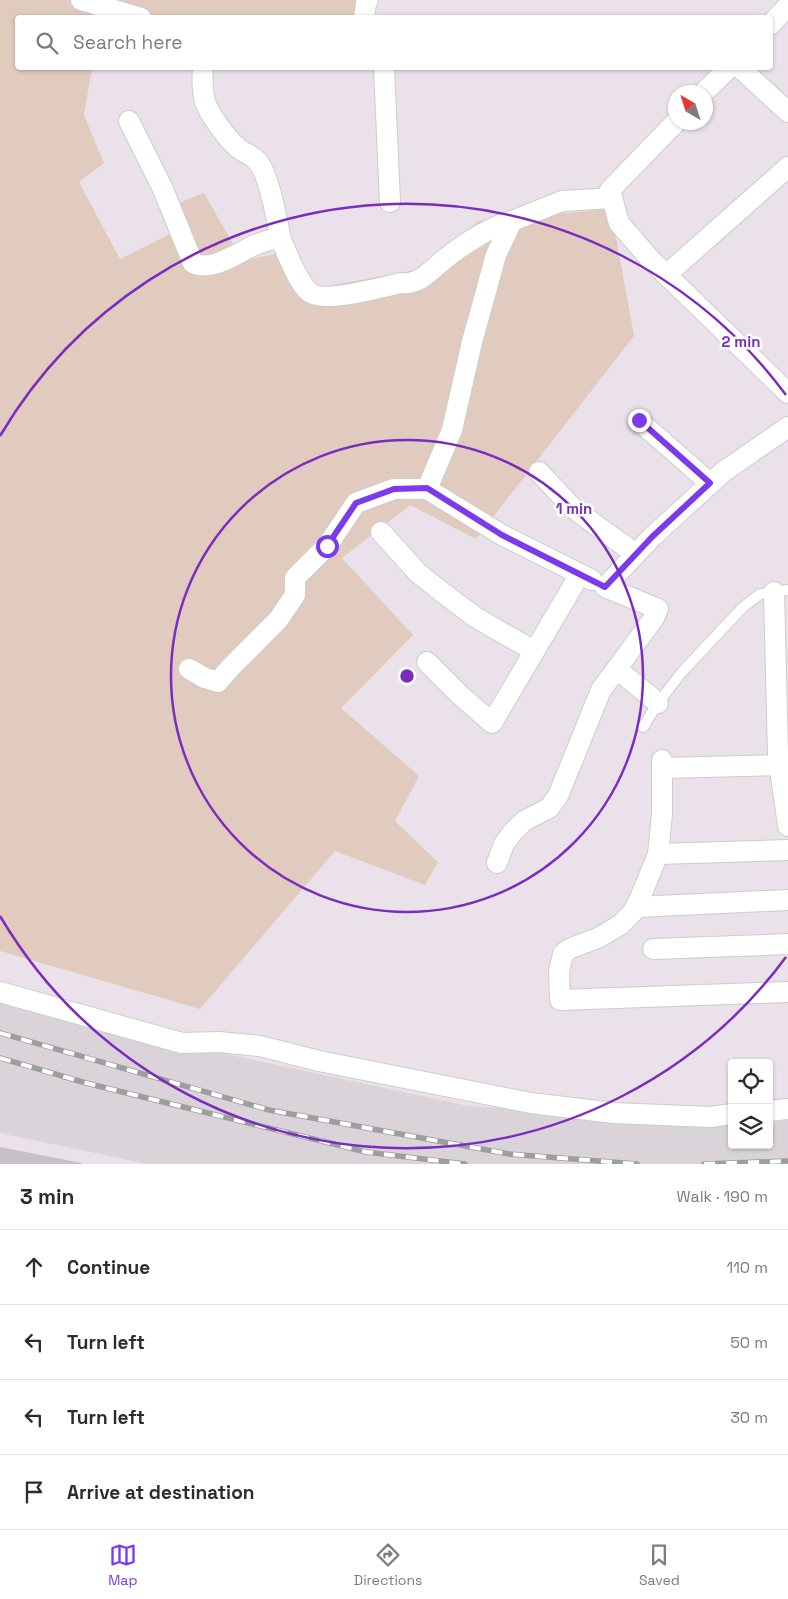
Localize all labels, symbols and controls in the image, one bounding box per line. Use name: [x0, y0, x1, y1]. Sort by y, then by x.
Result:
search box: [15, 15, 773, 70]
icon: search: [33, 29, 61, 57]
text: Search here: [73, 30, 183, 55]
north arrow: [668, 85, 713, 130]
text: 2 min: [722, 332, 760, 351]
route end: [628, 409, 651, 432]
text: 1 min: [556, 499, 592, 518]
route start: [316, 535, 339, 558]
centre of rings: [398, 667, 416, 685]
map controls: [728, 1059, 773, 1149]
button: locate: [728, 1059, 773, 1104]
button: layers: [728, 1104, 773, 1149]
text: 3 min: [20, 1183, 75, 1210]
text: Walk · 190 m: [677, 1186, 768, 1207]
icon: ahead: [20, 1253, 48, 1281]
text: Continue: [67, 1255, 150, 1280]
text: 110 m: [726, 1257, 768, 1278]
icon: left: [20, 1328, 48, 1356]
text: Turn left: [67, 1330, 145, 1355]
text: 50 m: [730, 1332, 768, 1353]
icon: left: [20, 1403, 48, 1431]
text: Turn left: [67, 1405, 145, 1430]
text: 30 m: [730, 1407, 768, 1428]
icon: arrive: [20, 1478, 48, 1506]
text: Arrive at destination: [67, 1480, 255, 1505]
tab: Map: [108, 1541, 137, 1589]
tab: Directions: [354, 1541, 422, 1589]
tab: Saved: [639, 1541, 680, 1589]

